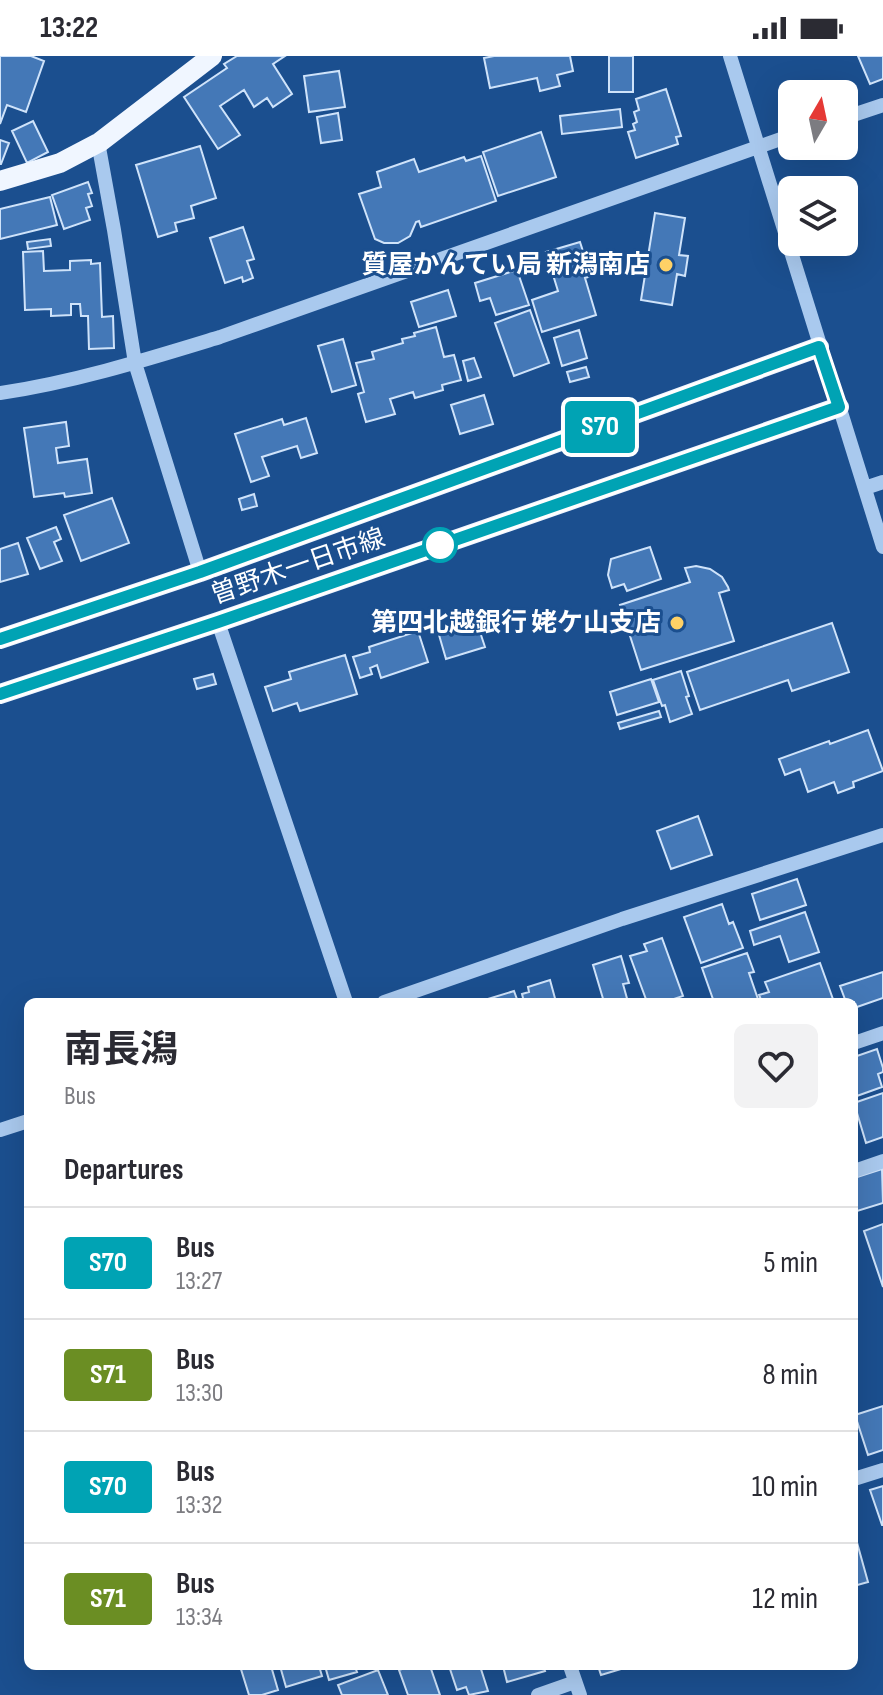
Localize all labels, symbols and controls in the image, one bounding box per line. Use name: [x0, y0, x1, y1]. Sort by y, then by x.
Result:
text: 13:22: [40, 10, 98, 46]
north arrow: [778, 80, 858, 160]
map controls: [778, 80, 858, 256]
button: layers: [778, 176, 858, 256]
place label: 質屋かんてい局 新潟南店: [361, 250, 650, 281]
marker: 質屋かんてい局 新潟南店: [657, 256, 675, 274]
line badge: S70: [554, 401, 646, 453]
text: S70: [581, 410, 619, 443]
street label: 曽野木一日市線: [207, 523, 389, 611]
unlabelled marker: [423, 528, 457, 562]
place label: 第四北越銀行 姥ケ山支店: [371, 608, 661, 639]
marker: 第四北越銀行 姥ケ山支店: [668, 614, 686, 632]
button: heart: [734, 1024, 818, 1108]
text: 南長潟: [64, 1028, 178, 1073]
text: Bus: [64, 1081, 96, 1112]
text: Departures: [64, 1152, 184, 1188]
text: Bus: [176, 1230, 215, 1266]
text: 5 min: [764, 1245, 818, 1281]
text: S70: [89, 1246, 127, 1279]
text: 13:27: [176, 1266, 222, 1297]
text: Bus: [176, 1342, 215, 1378]
text: 8 min: [762, 1357, 818, 1393]
text: S71: [90, 1358, 126, 1391]
text: 13:30: [176, 1378, 223, 1409]
text: Bus: [176, 1454, 215, 1490]
text: 10 min: [752, 1469, 818, 1505]
text: S70: [89, 1470, 127, 1503]
text: 13:32: [176, 1490, 223, 1521]
text: Bus: [176, 1566, 215, 1602]
text: 12 min: [752, 1581, 818, 1617]
text: S71: [90, 1582, 126, 1615]
text: 13:34: [176, 1602, 223, 1633]

